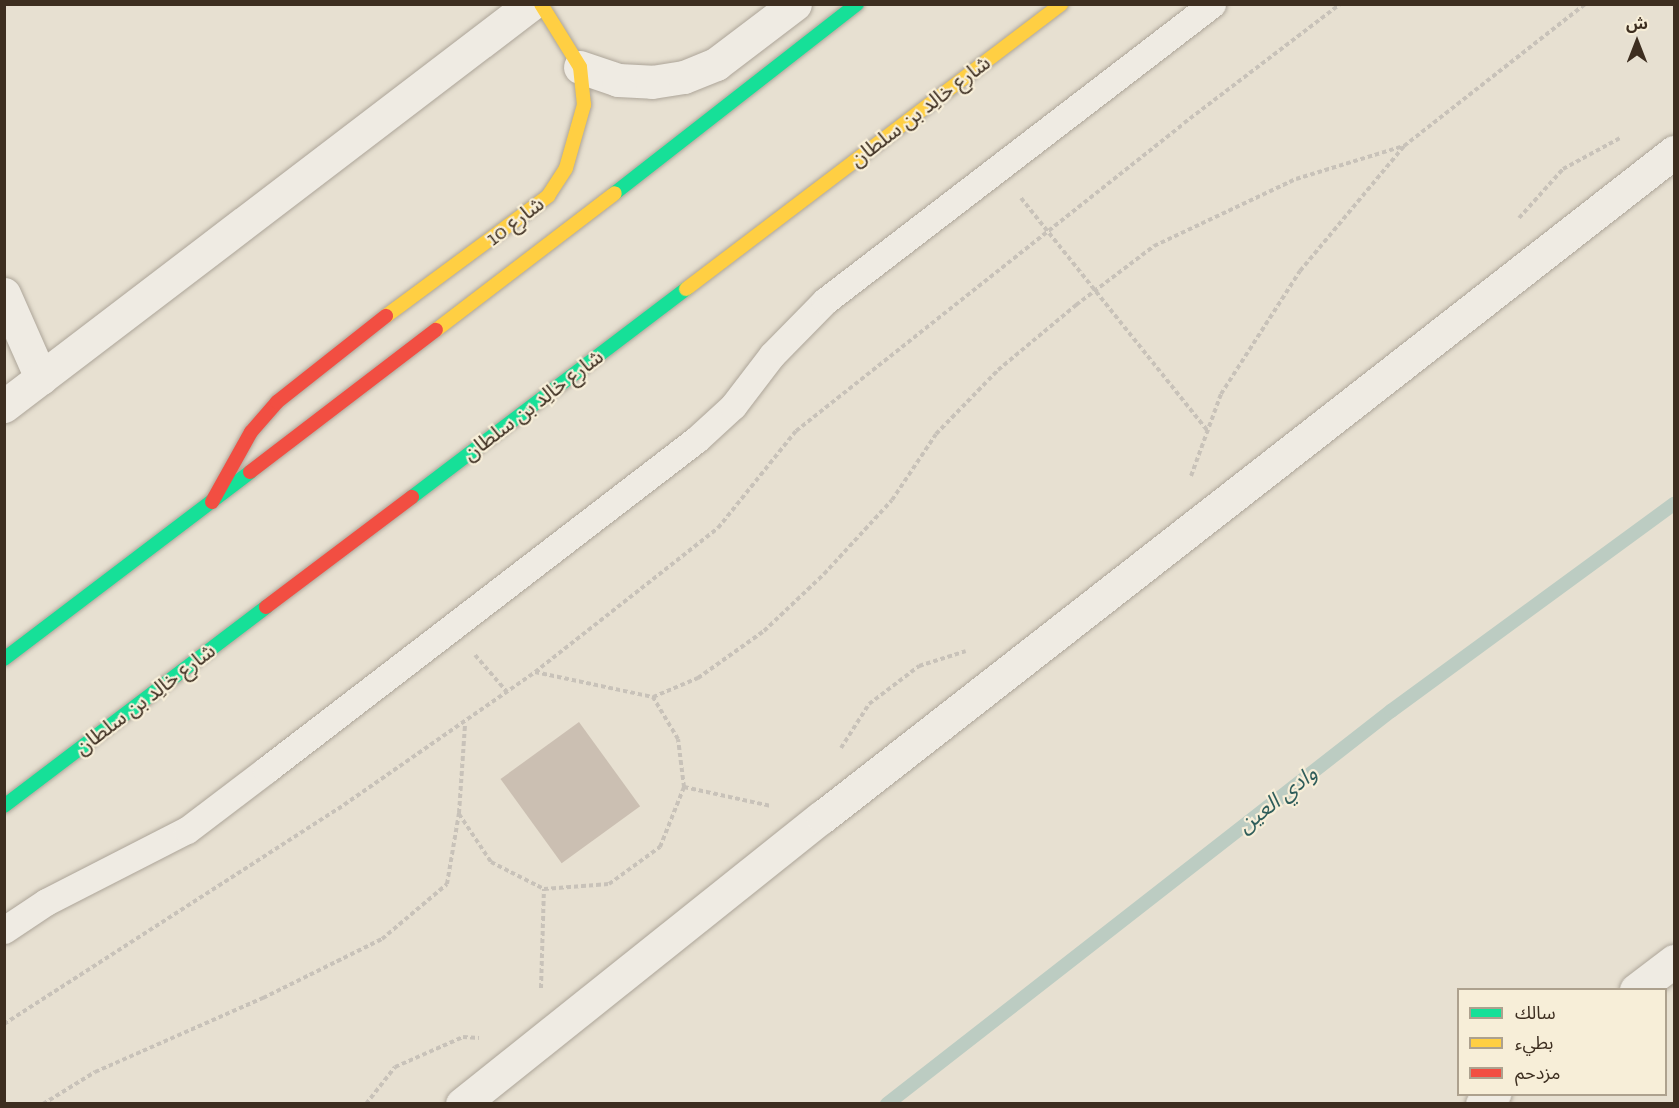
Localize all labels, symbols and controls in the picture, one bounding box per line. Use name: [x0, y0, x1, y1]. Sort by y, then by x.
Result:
north arrow: [1607, 12, 1667, 72]
text: ش: [1626, 14, 1648, 33]
street label: شارع خالِد بن سلطان: [845, 50, 995, 172]
street label: شارع 10: [481, 191, 549, 251]
street label: شارع خالِد بن سلطان: [458, 344, 608, 466]
street label: شارع خالِد بن سلطان: [70, 638, 220, 760]
water label: وادي العين: [1232, 760, 1322, 838]
legend: [1457, 988, 1667, 1096]
text: سالك: [1515, 1002, 1556, 1024]
text: بطيء: [1515, 1032, 1553, 1054]
text: مزدحم: [1515, 1062, 1560, 1084]

